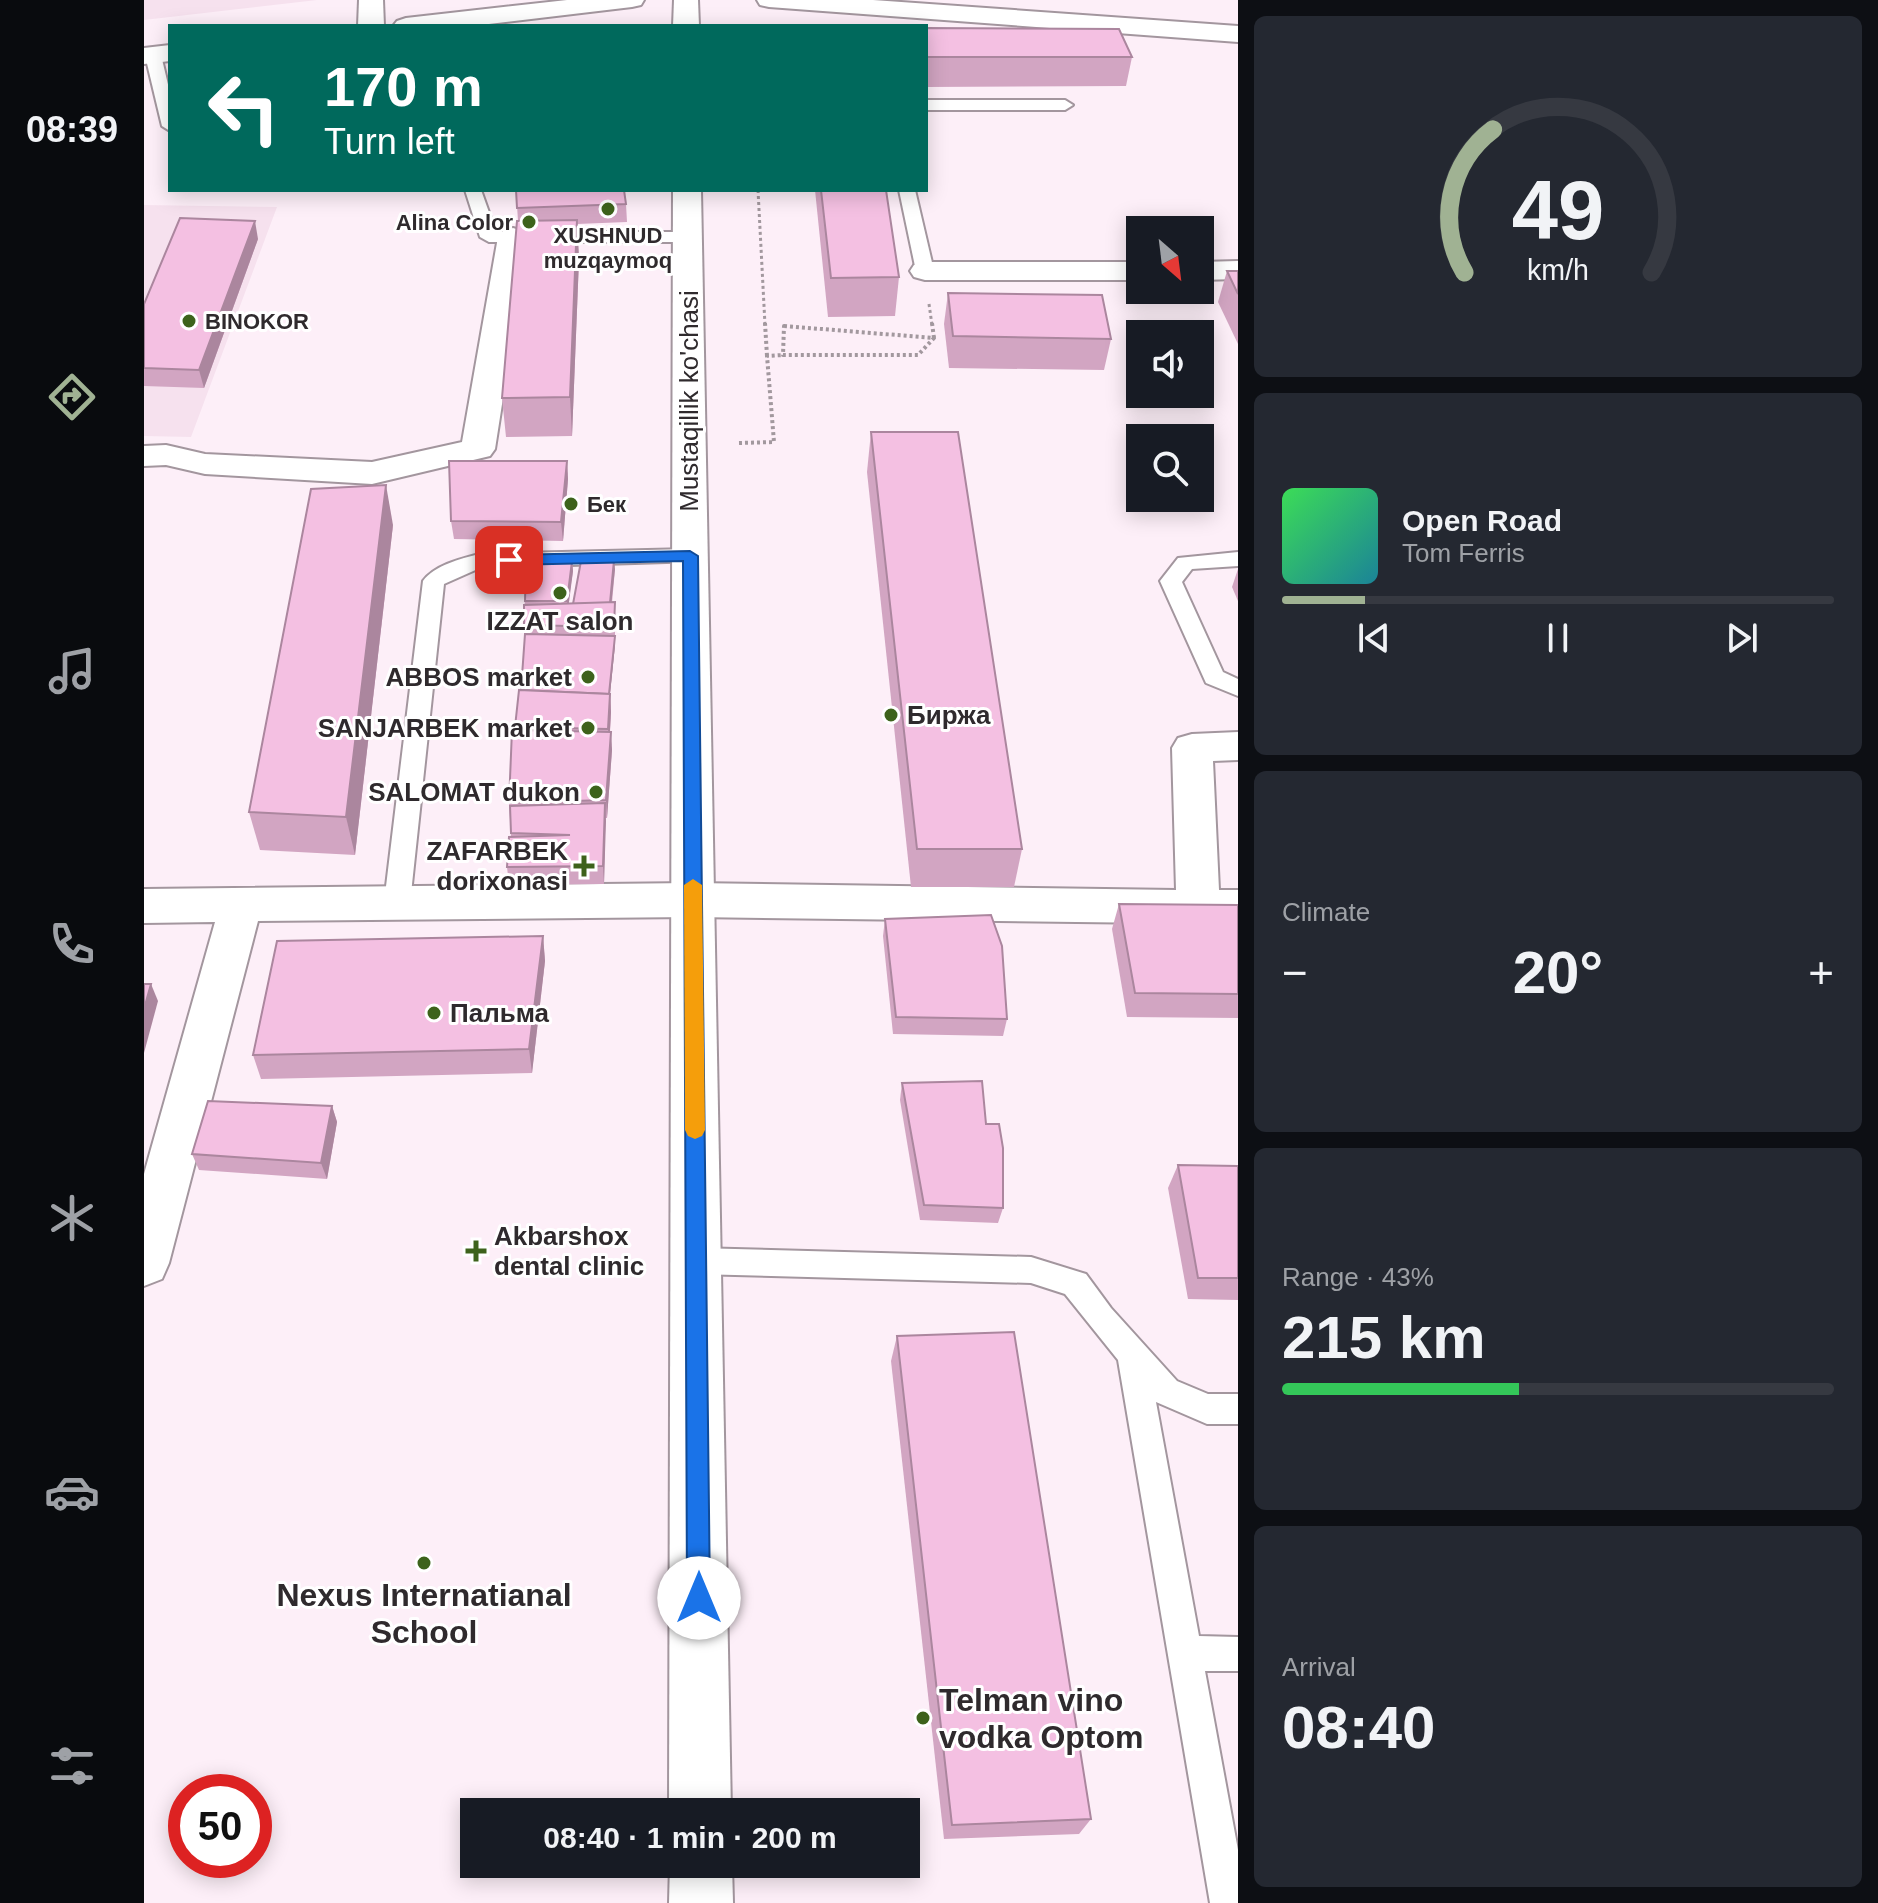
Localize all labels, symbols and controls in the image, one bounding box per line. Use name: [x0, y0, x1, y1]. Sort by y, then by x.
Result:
text: 170 m: [324, 55, 483, 118]
icon: left: [192, 56, 296, 160]
text: 08:39: [26, 109, 118, 150]
text: Turn left: [324, 121, 455, 162]
text: 49: [1512, 163, 1604, 256]
marker: XUSHNUD muzqaymoq: [599, 200, 617, 218]
place label: Alina Color: [396, 210, 513, 235]
marker: Alina Color: [520, 213, 538, 231]
north arrow: [1126, 216, 1214, 304]
map controls: [1126, 216, 1214, 512]
place label: XUSHNUD muzqaymoq: [544, 223, 672, 273]
text: km/h: [1527, 254, 1589, 286]
street label: Mustaqillik ko'chasi: [674, 290, 704, 512]
place label: BINOKOR: [205, 309, 309, 334]
marker: BINOKOR: [180, 312, 198, 330]
button: sound: [1126, 320, 1214, 408]
icon: directions: [44, 369, 100, 425]
button: search: [1126, 424, 1214, 512]
place label: Бек: [587, 492, 627, 517]
marker: Бек: [562, 495, 580, 513]
text: Open Road: [1402, 504, 1562, 537]
pin: [475, 526, 543, 594]
icon: arrive: [487, 538, 531, 582]
text: Tom Ferris: [1402, 538, 1525, 568]
marker: IZZAT salon: [551, 584, 569, 602]
place label: IZZAT salon: [487, 606, 633, 636]
icon: previous: [1352, 616, 1396, 660]
icon: pause: [1536, 616, 1580, 660]
icon: next: [1720, 616, 1764, 660]
icon: music: [44, 643, 100, 699]
place label: ABBOS market: [386, 662, 572, 692]
marker: ABBOS market: [579, 668, 597, 686]
place label: Биржа: [907, 700, 991, 730]
marker: Биржа: [882, 706, 900, 724]
place label: SANJARBEK market: [318, 713, 572, 743]
marker: SANJARBEK market: [579, 719, 597, 737]
place label: SALOMAT dukon: [368, 777, 580, 807]
marker: SALOMAT dukon: [587, 783, 605, 801]
place label: ZAFARBEK dorixonasi: [426, 836, 568, 896]
marker: ZAFARBEK dorixonasi: [575, 857, 593, 875]
text: Climate: [1282, 897, 1370, 927]
icon: phone: [44, 916, 100, 972]
text: 20°: [1513, 939, 1603, 1006]
text: −: [1282, 948, 1308, 997]
text: +: [1808, 948, 1834, 997]
place label: Пальма: [450, 998, 550, 1028]
marker: Пальма: [425, 1004, 443, 1022]
icon: climate: [44, 1190, 100, 1246]
place label: Akbarshox dental clinic: [494, 1221, 644, 1281]
marker: Akbarshox dental clinic: [465, 1240, 487, 1262]
text: Range · 43%: [1282, 1262, 1434, 1292]
text: 215 km: [1282, 1304, 1486, 1371]
icon: car: [44, 1464, 100, 1520]
marker: Nexus Internatianal School: [415, 1554, 433, 1572]
position arrow: [657, 1556, 741, 1640]
place label: Nexus Internatianal School: [276, 1577, 572, 1650]
text: Arrival: [1282, 1652, 1356, 1682]
place label: Telman vino vodka Optom: [939, 1682, 1143, 1755]
text: 08:40: [1282, 1694, 1435, 1761]
marker: Telman vino vodka Optom: [914, 1709, 932, 1727]
icon: filters: [44, 1738, 100, 1794]
speed limit sign: 50: [168, 1774, 272, 1878]
text: 08:40 · 1 min · 200 m: [543, 1821, 837, 1854]

